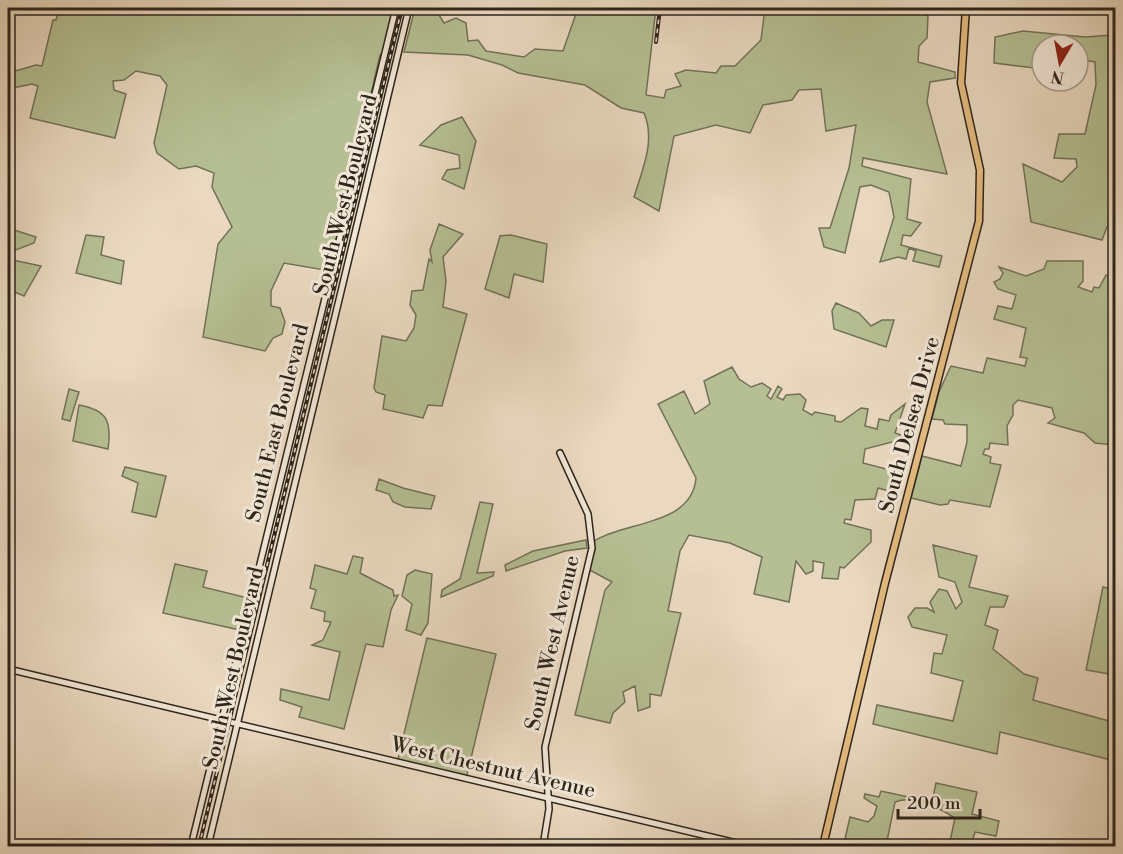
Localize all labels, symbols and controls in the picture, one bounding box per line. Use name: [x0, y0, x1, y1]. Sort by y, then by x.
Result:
north arrow: [1030, 33, 1090, 93]
text: N: [1049, 66, 1066, 88]
street label: South West Boulevard: [308, 91, 384, 299]
street label: South East Boulevard: [241, 321, 315, 525]
street label: South Delsea Drive: [874, 334, 946, 516]
street label: South West Avenue: [520, 553, 586, 733]
street label: South West Boulevard: [198, 564, 270, 772]
street label: West Chestnut Avenue: [387, 732, 598, 804]
scale bar: [898, 782, 980, 820]
text: 200 m: [907, 792, 961, 815]

